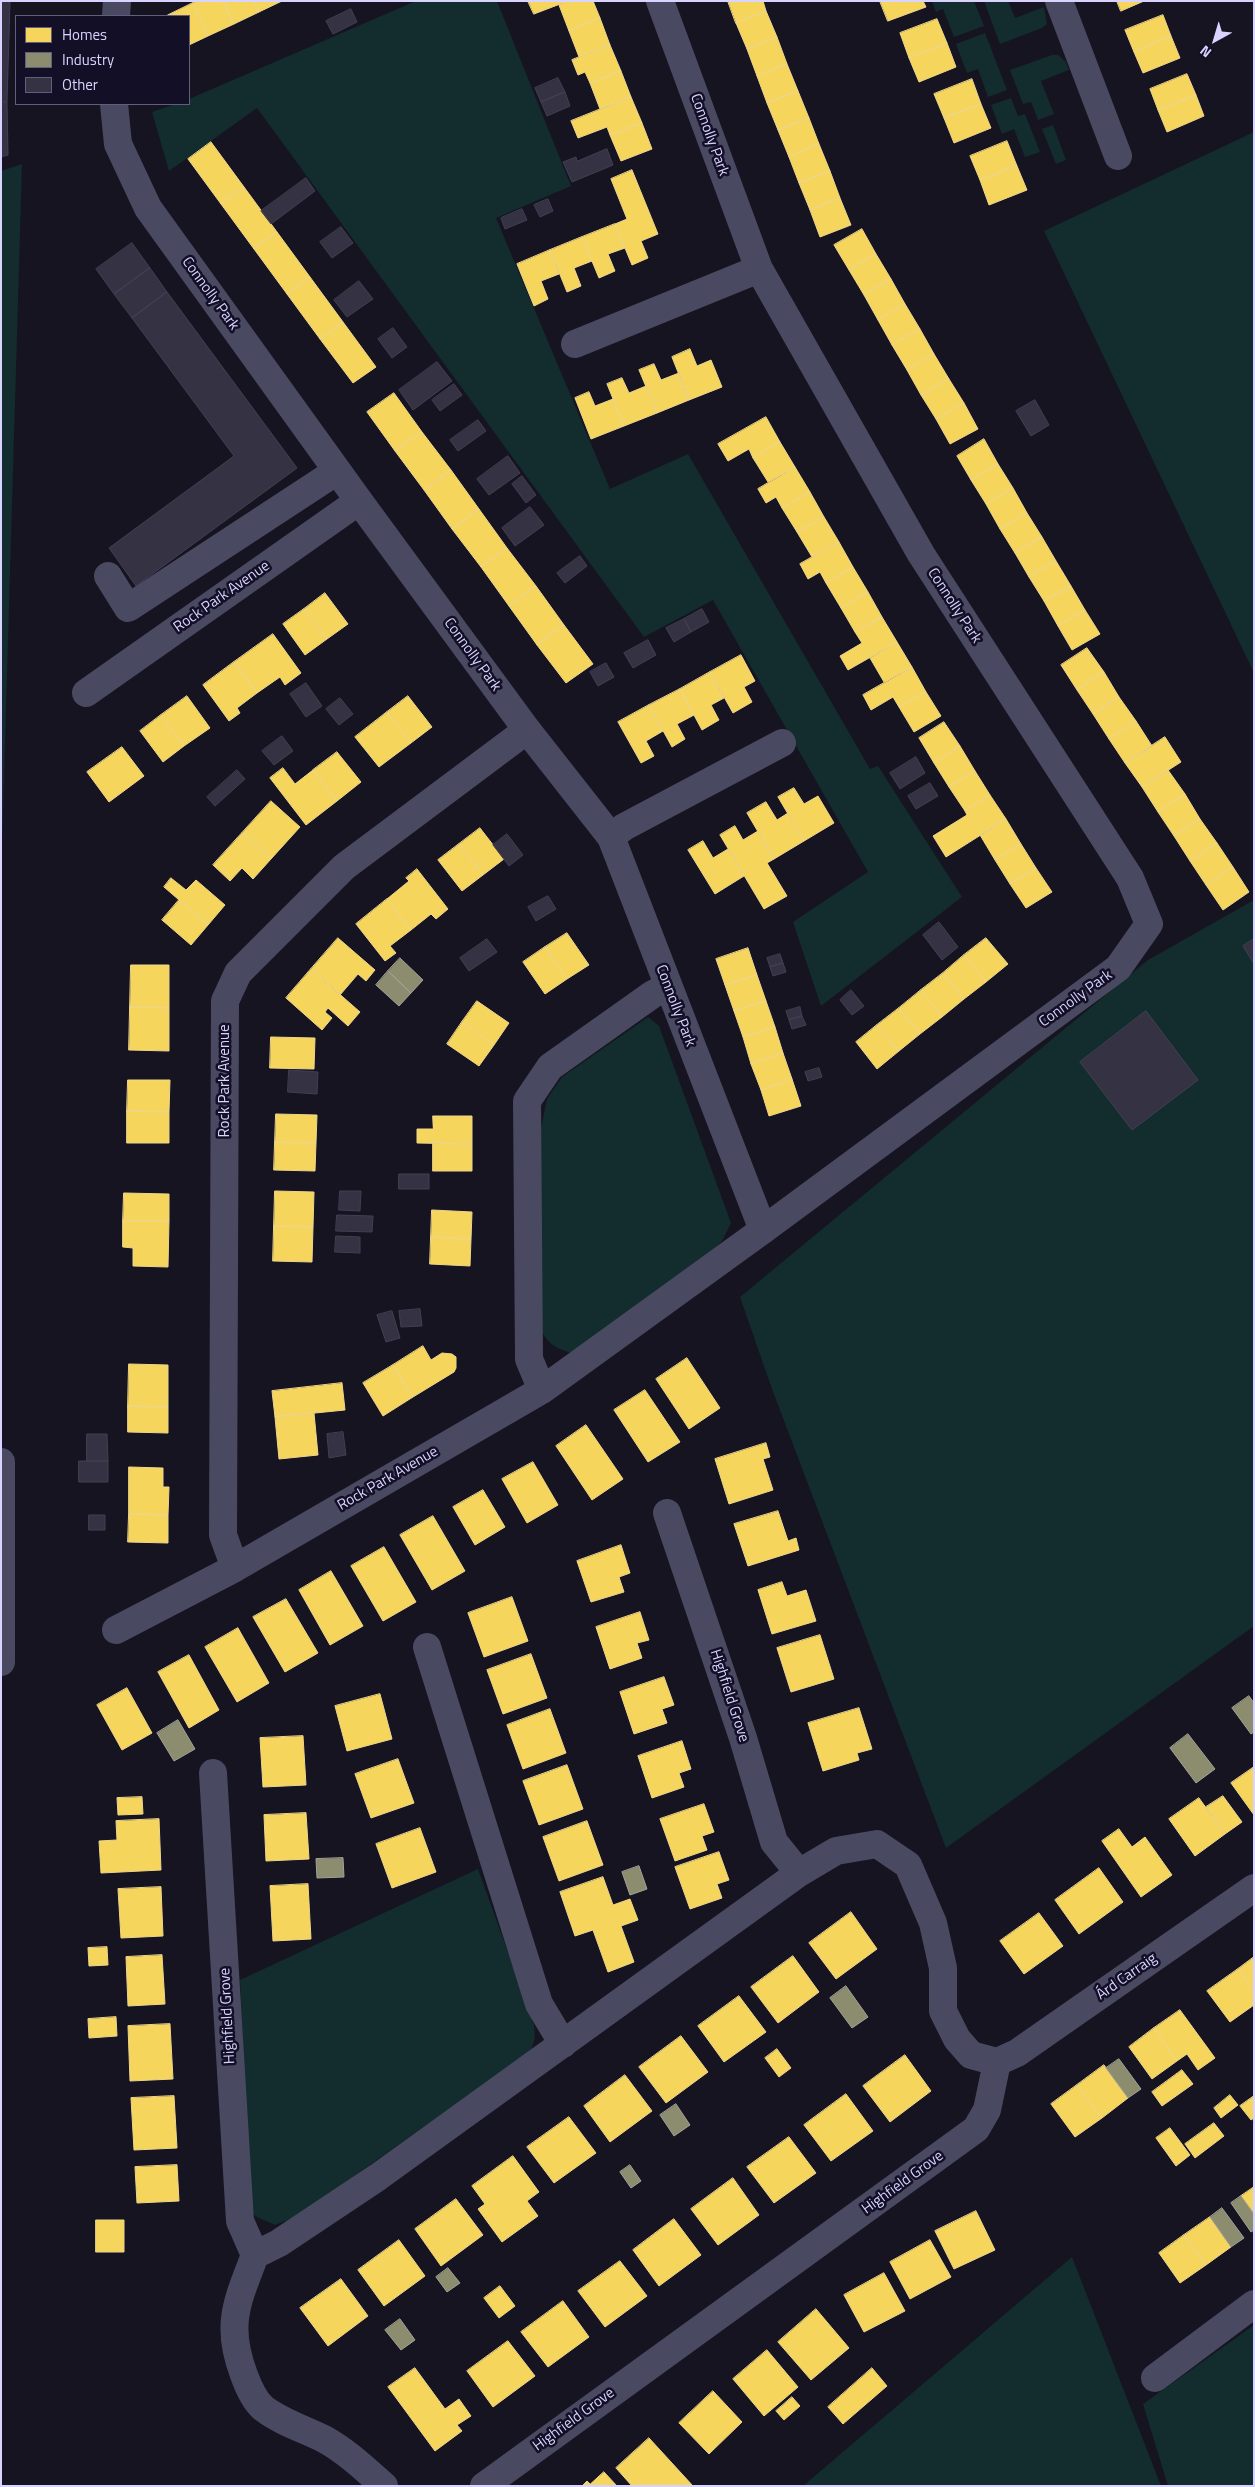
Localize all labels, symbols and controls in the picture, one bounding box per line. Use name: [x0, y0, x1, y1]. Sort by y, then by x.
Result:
legend: [15, 15, 190, 105]
north arrow: [1190, 15, 1240, 65]
text: Homes: [62, 23, 107, 46]
text: N: [1195, 41, 1216, 63]
text: Industry: [62, 48, 114, 71]
text: Other: [62, 73, 98, 96]
street label: Connolly Park: [686, 91, 732, 179]
street label: Connolly Park: [177, 254, 243, 334]
street label: Rock Park Avenue: [171, 557, 273, 637]
street label: Connolly Park: [923, 565, 985, 647]
street label: Connolly Park: [439, 615, 505, 695]
street label: Connolly Park: [651, 963, 699, 1049]
street label: Connolly Park: [1036, 966, 1116, 1032]
street label: Rock Park Avenue: [216, 1025, 234, 1137]
street label: Rock Park Avenue: [335, 1443, 441, 1515]
street label: Highfield Grove: [706, 1647, 752, 1745]
street label: Árd Carraig: [1093, 1950, 1161, 2004]
street label: Highfield Grove: [216, 1967, 240, 2065]
street label: Highfield Grove: [859, 2147, 947, 2219]
street label: Highfield Grove: [530, 2384, 618, 2456]

